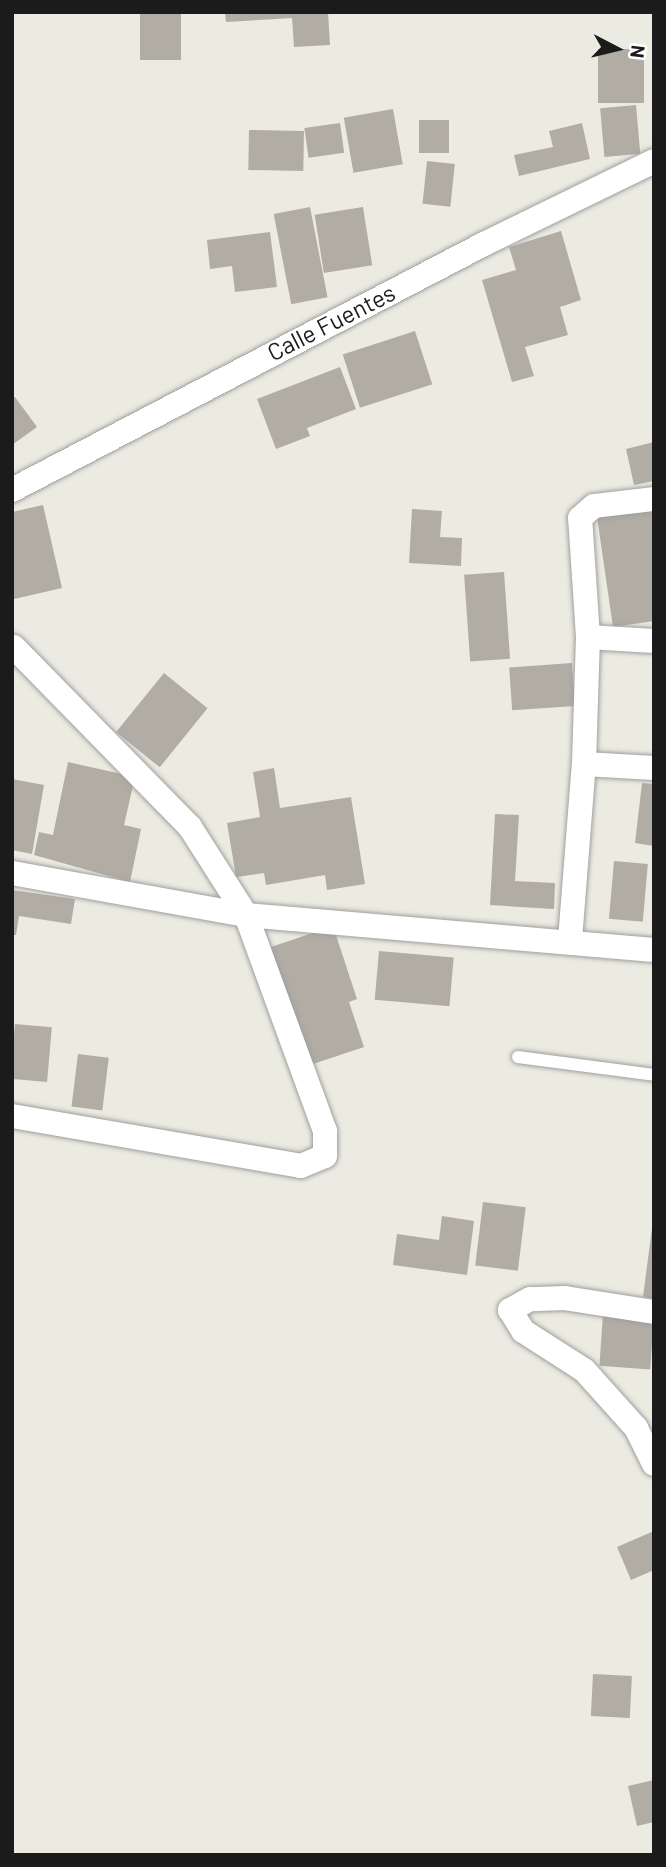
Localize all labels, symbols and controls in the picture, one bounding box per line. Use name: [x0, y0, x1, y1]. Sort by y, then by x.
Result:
north arrow: [582, 14, 652, 84]
text: N: [626, 44, 651, 59]
street label: Calle Fuentes: [262, 277, 400, 367]

